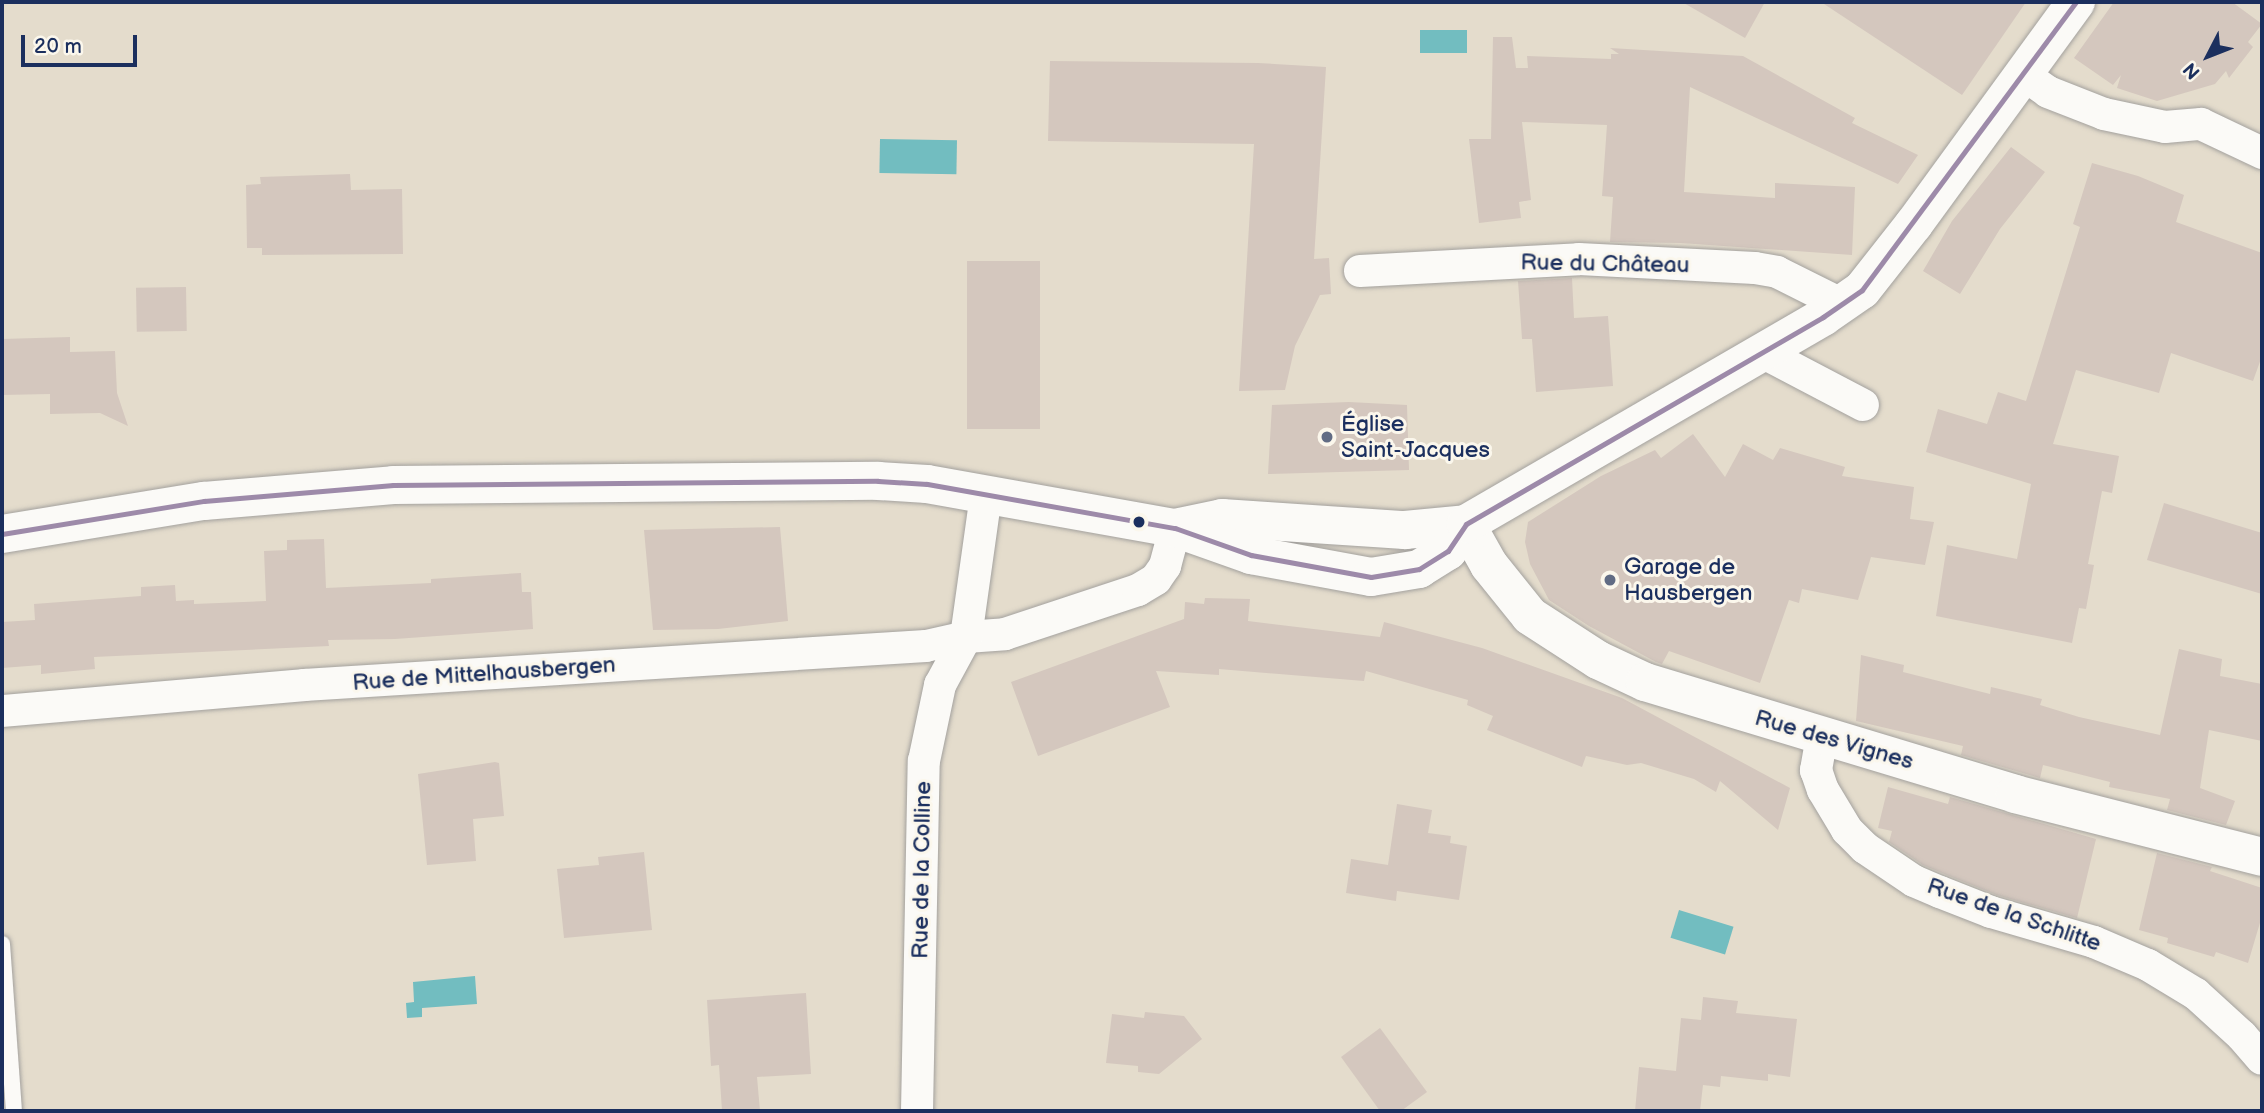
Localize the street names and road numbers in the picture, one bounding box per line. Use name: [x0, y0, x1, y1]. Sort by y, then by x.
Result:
street label: Rue du Château: [1520, 249, 1690, 279]
street label: Rue de Mittelhausbergen: [351, 651, 617, 697]
street label: Rue des Vignes: [1751, 704, 1917, 776]
street label: Rue de la Colline: [907, 781, 937, 959]
street label: Rue de la Schlitte: [1923, 872, 2105, 958]

